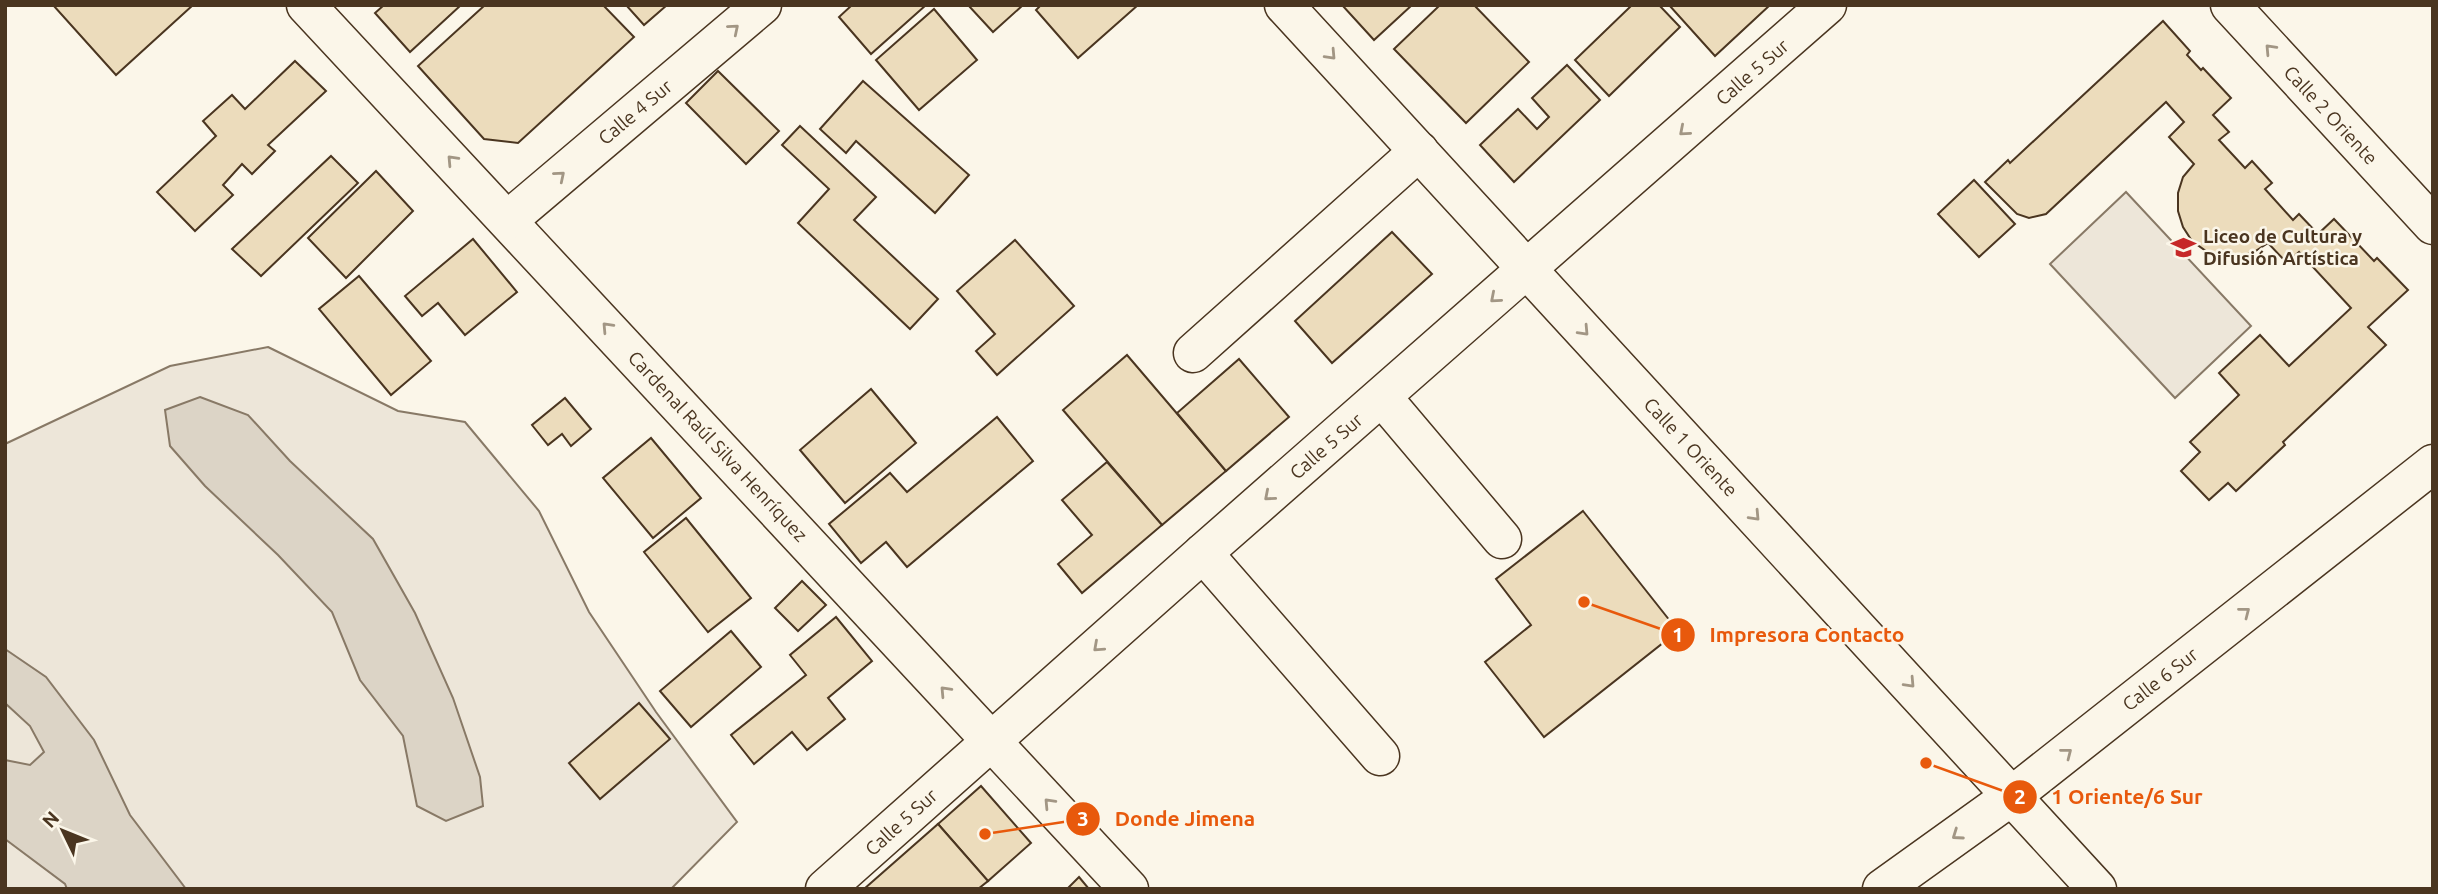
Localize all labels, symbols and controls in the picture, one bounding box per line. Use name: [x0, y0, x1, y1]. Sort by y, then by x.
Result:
one-way arrow: [726, 25, 739, 37]
street label: Calle 5 Sur: [1711, 34, 1793, 110]
one-way arrow: [2266, 44, 2278, 57]
one-way arrow: [1322, 47, 1335, 60]
street label: Calle 2 Oriente: [2280, 61, 2382, 169]
street label: Calle 4 Sur: [594, 75, 676, 149]
one-way arrow: [1679, 123, 1692, 135]
one-way arrow: [448, 155, 460, 168]
one-way arrow: [552, 172, 565, 184]
place label: Liceo de Cultura y Difusión Artística: [2203, 225, 2362, 269]
school or university icon: Liceo de Cultura y Difusión Artística: [2169, 233, 2197, 261]
one-way arrow: [1490, 290, 1503, 302]
one-way arrow: [603, 322, 615, 335]
one-way arrow: [1576, 323, 1589, 336]
street label: Cardenal Raúl Silva Henríquez: [624, 346, 812, 546]
street label: Calle 1 Oriente: [1640, 393, 1742, 501]
street label: Calle 5 Sur: [1285, 408, 1367, 484]
one-way arrow: [1264, 488, 1277, 500]
one-way arrow: [1747, 508, 1759, 521]
one-way arrow: [2237, 608, 2250, 620]
callout: Impresora Contacto: [1661, 614, 1919, 656]
text: 1: [1672, 622, 1684, 646]
text: Impresora Contacto: [1710, 622, 1904, 646]
one-way arrow: [1093, 638, 1106, 651]
street label: Calle 6 Sur: [2118, 643, 2202, 715]
one-way arrow: [1901, 675, 1914, 688]
one-way arrow: [941, 686, 954, 699]
one-way arrow: [2058, 749, 2071, 761]
callout: 1 Oriente/6 Sur: [2002, 776, 2217, 818]
street label: Calle 5 Sur: [860, 784, 942, 860]
text: 2: [2014, 784, 2026, 808]
text: 1 Oriente/6 Sur: [2051, 784, 2203, 808]
north arrow: [28, 796, 98, 866]
one-way arrow: [1045, 798, 1058, 811]
callout: Donde Jimena: [1066, 798, 1269, 840]
text: 3: [1077, 806, 1089, 830]
text: Donde Jimena: [1115, 806, 1255, 830]
text: N: [38, 807, 63, 832]
one-way arrow: [1953, 827, 1965, 839]

